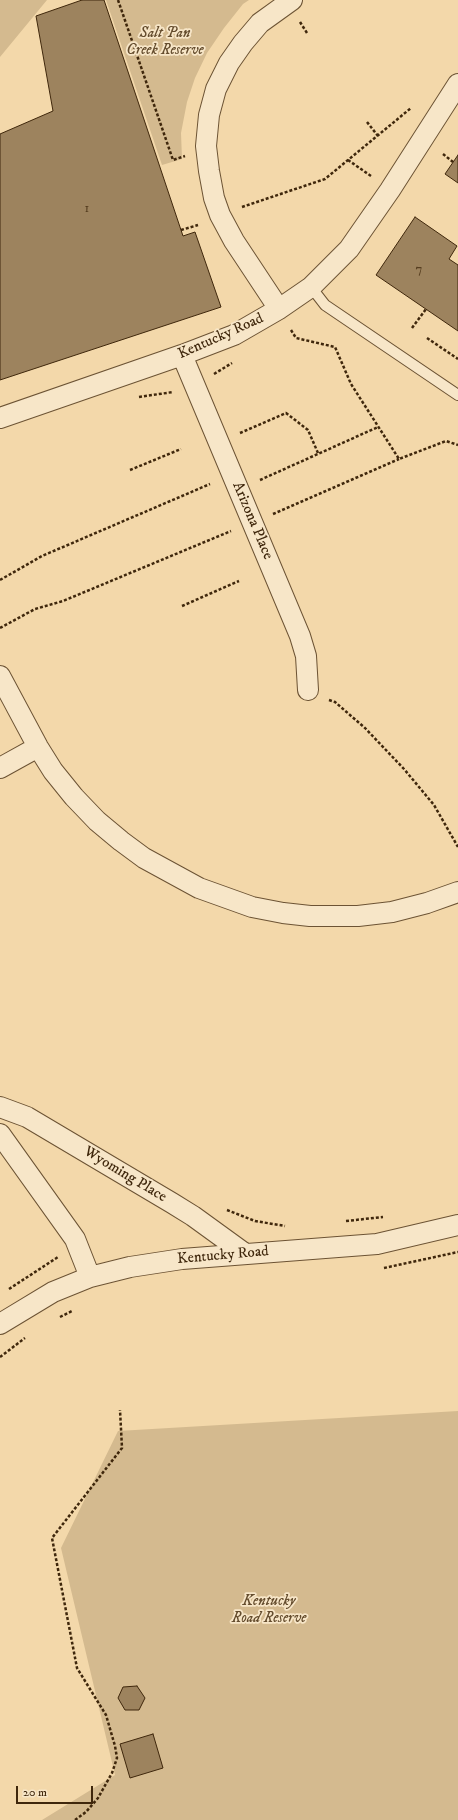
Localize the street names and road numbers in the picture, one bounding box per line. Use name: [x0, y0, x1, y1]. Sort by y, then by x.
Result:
street label: Kentucky Road: [175, 310, 267, 364]
street label: Arizona Place: [228, 480, 276, 562]
street label: Wyoming Place: [80, 1143, 170, 1207]
street label: Kentucky Road: [177, 1243, 269, 1269]

